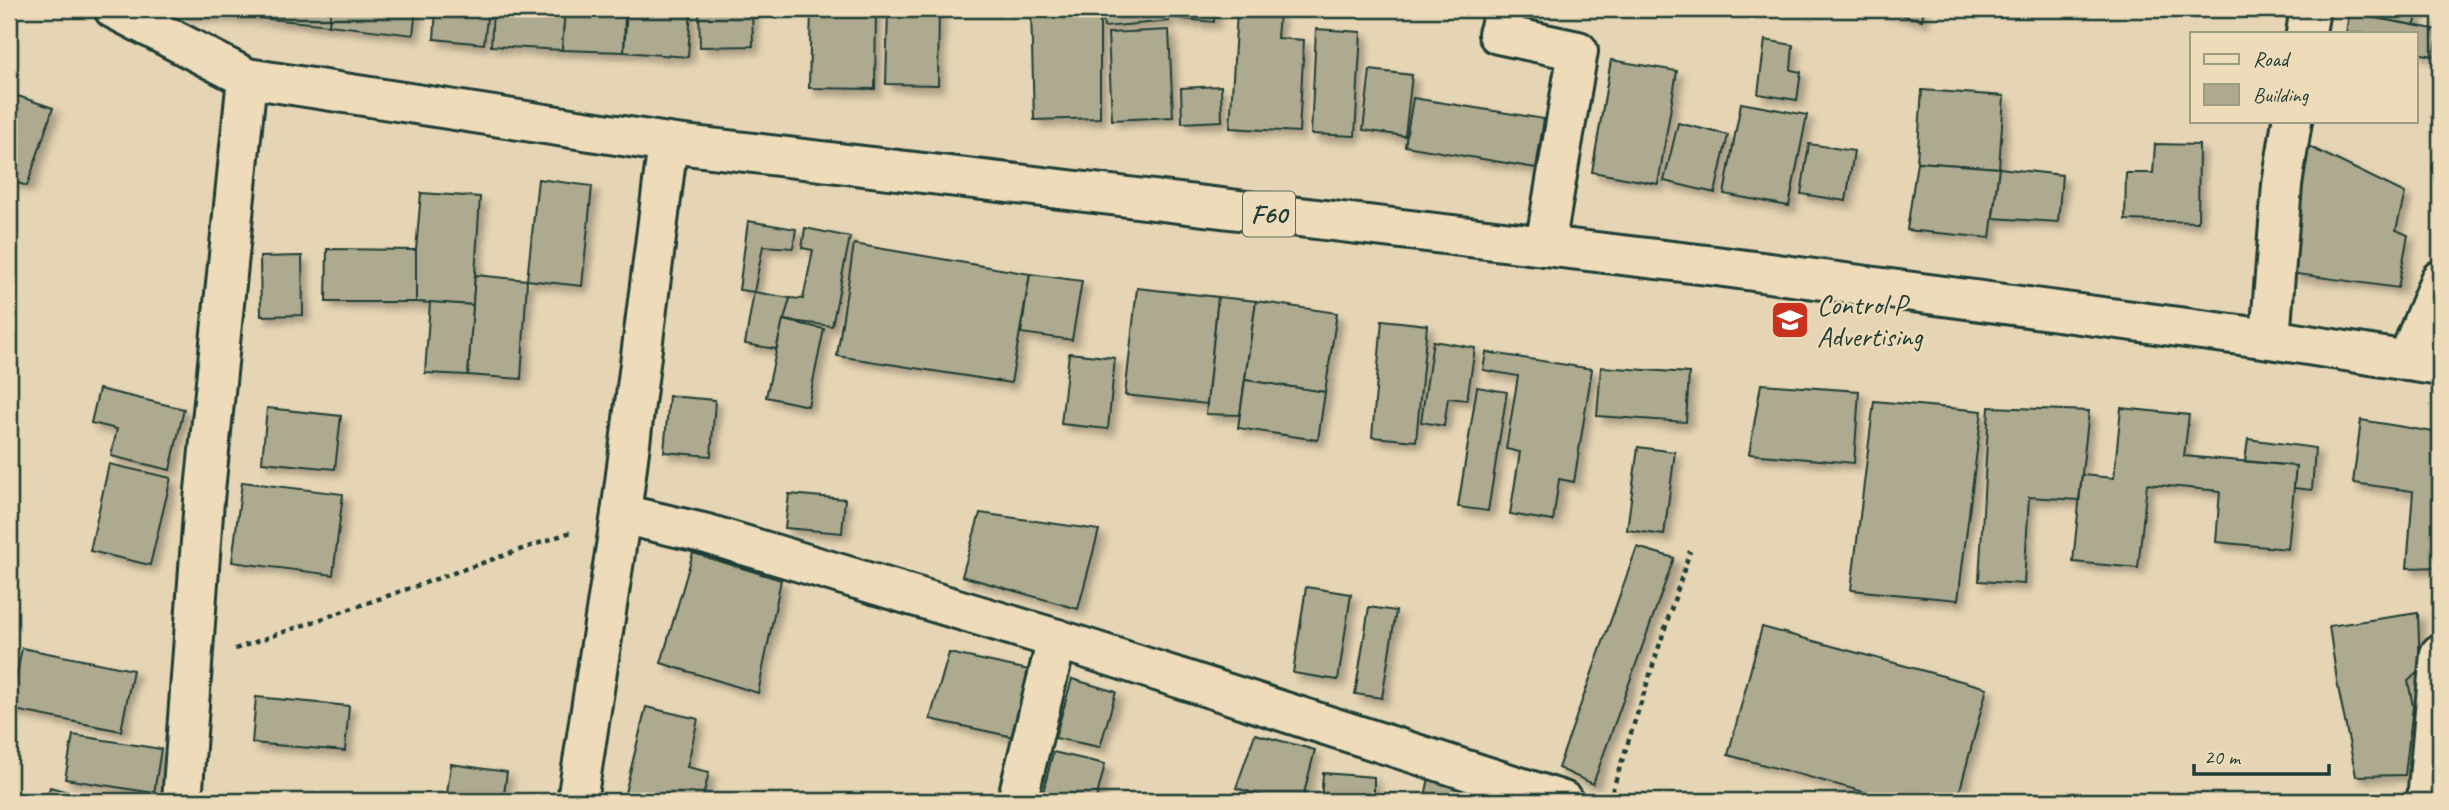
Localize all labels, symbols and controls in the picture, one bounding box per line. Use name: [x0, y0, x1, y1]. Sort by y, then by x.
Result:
legend: [2190, 32, 2418, 122]
text: Road: [2253, 46, 2292, 72]
text: Building: [2253, 82, 2310, 108]
road number: F60: [1243, 192, 1295, 236]
place label: Control P Advertising: [1817, 287, 1923, 354]
school or university icon: Control P Advertising: [1769, 299, 1811, 341]
scale bar: [2194, 733, 2328, 777]
text: 20 m: [2204, 744, 2242, 770]

